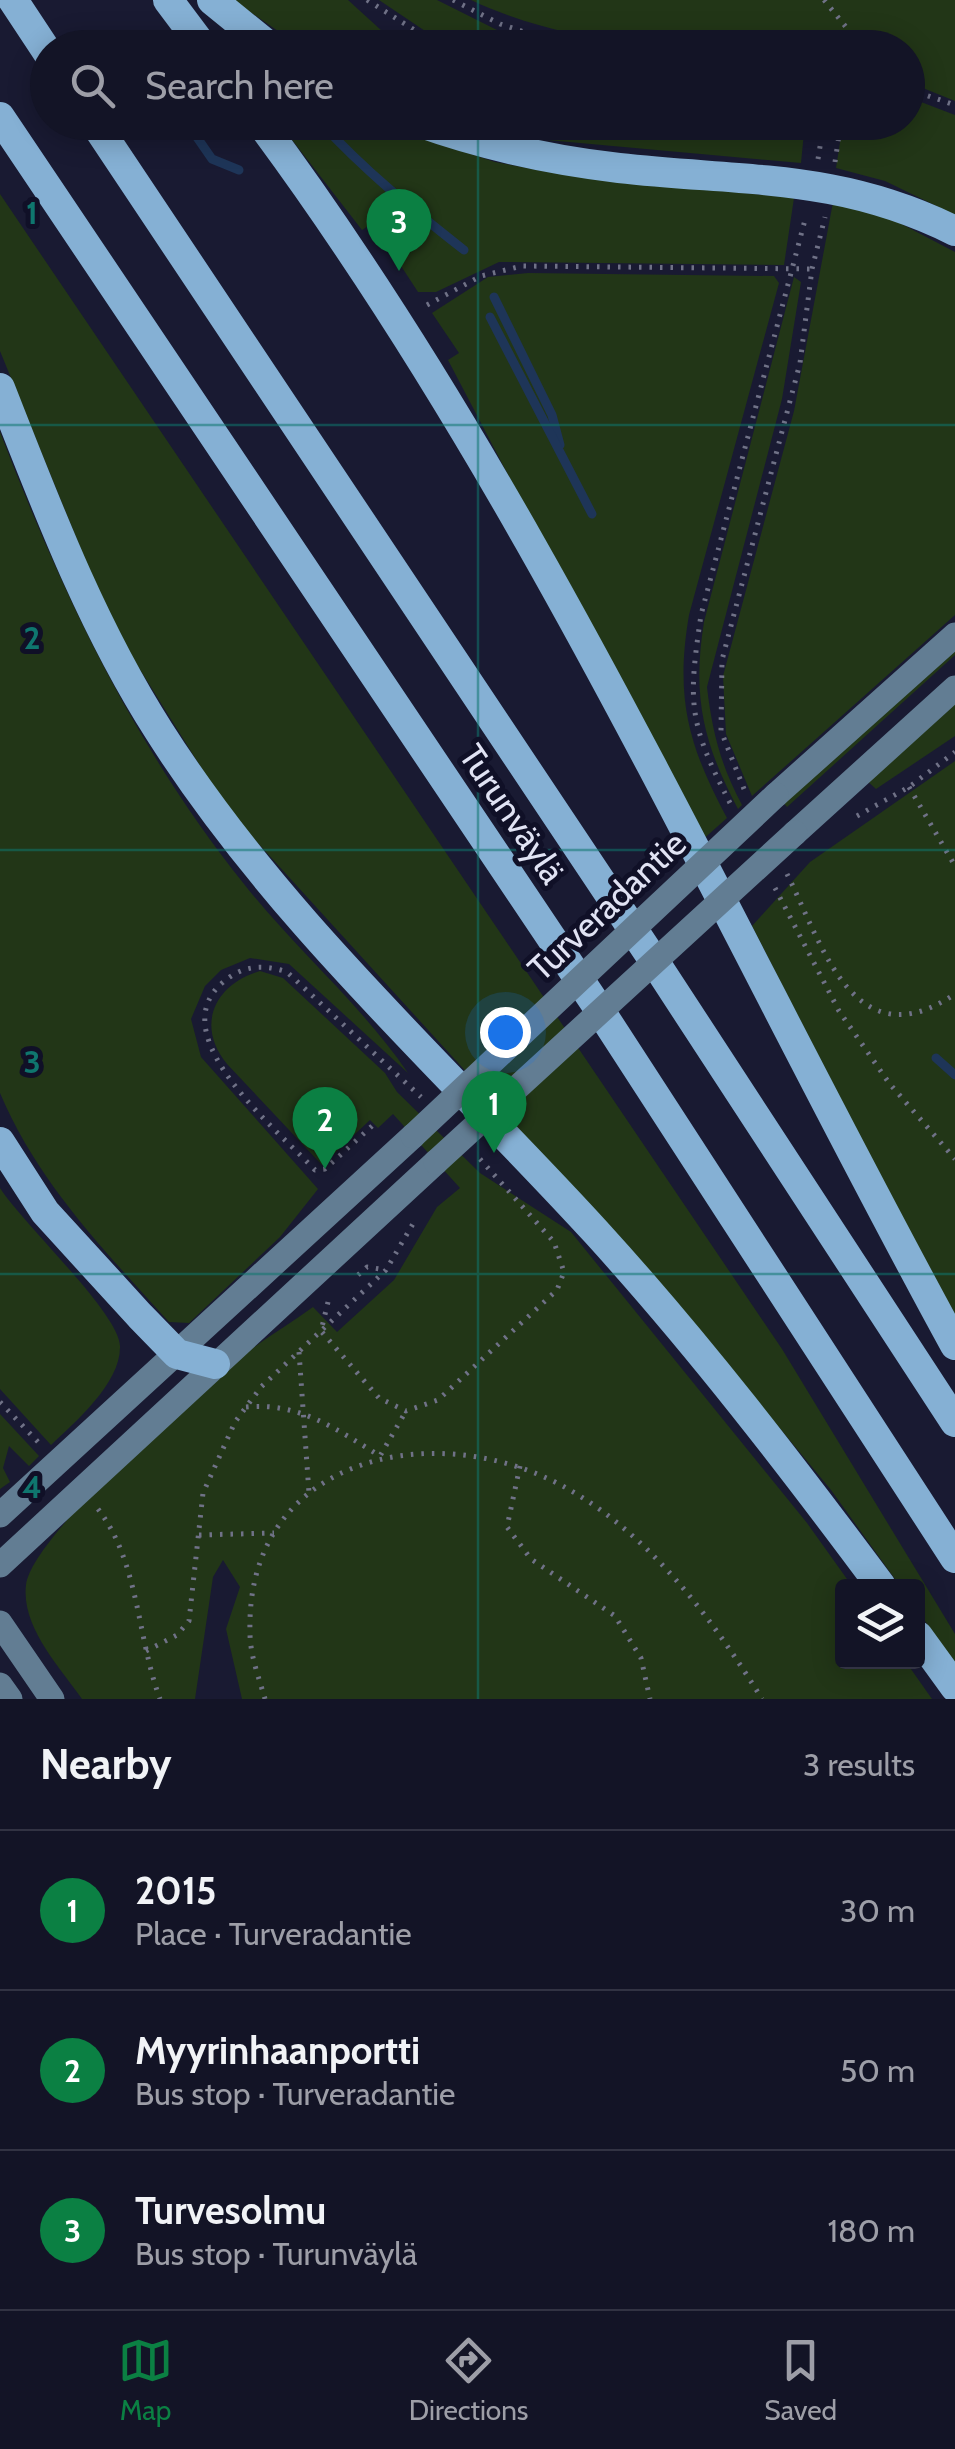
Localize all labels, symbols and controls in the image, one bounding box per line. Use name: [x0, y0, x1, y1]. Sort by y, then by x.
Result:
search box: [30, 30, 925, 140]
icon: search: [65, 58, 120, 113]
text: Search here: [145, 62, 334, 109]
pin: 3: [366, 188, 432, 271]
text: 1: [26, 193, 38, 232]
text: 2: [24, 618, 40, 657]
street label: Turunväylä: [450, 736, 575, 892]
street label: Turveradantie: [519, 822, 694, 990]
your location: [480, 1007, 531, 1058]
text: 3: [23, 1042, 41, 1081]
pin: 1: [462, 1070, 526, 1153]
pin: 2: [292, 1086, 358, 1169]
text: 4: [22, 1467, 42, 1506]
map controls: [835, 1579, 925, 1669]
button: layers: [835, 1579, 925, 1669]
text: Nearby: [40, 1738, 172, 1790]
text: 3 results: [803, 1745, 915, 1784]
text: 2015: [135, 1867, 216, 1914]
text: 1: [67, 1891, 78, 1930]
text: 30 m: [840, 1891, 915, 1930]
text: Place · Turveradantie: [135, 1914, 412, 1953]
text: Myyrinhaanportti: [135, 2027, 420, 2074]
text: 2: [64, 2051, 81, 2090]
text: 50 m: [840, 2051, 915, 2090]
text: Bus stop · Turveradantie: [135, 2074, 455, 2113]
text: Turvesolmu: [135, 2187, 326, 2234]
text: 3: [64, 2211, 81, 2250]
text: 180 m: [828, 2211, 915, 2250]
text: Bus stop · Turunväylä: [135, 2234, 417, 2273]
tab: Map: [118, 2333, 173, 2427]
tab: Directions: [409, 2333, 528, 2427]
tab: Saved: [764, 2333, 837, 2427]

